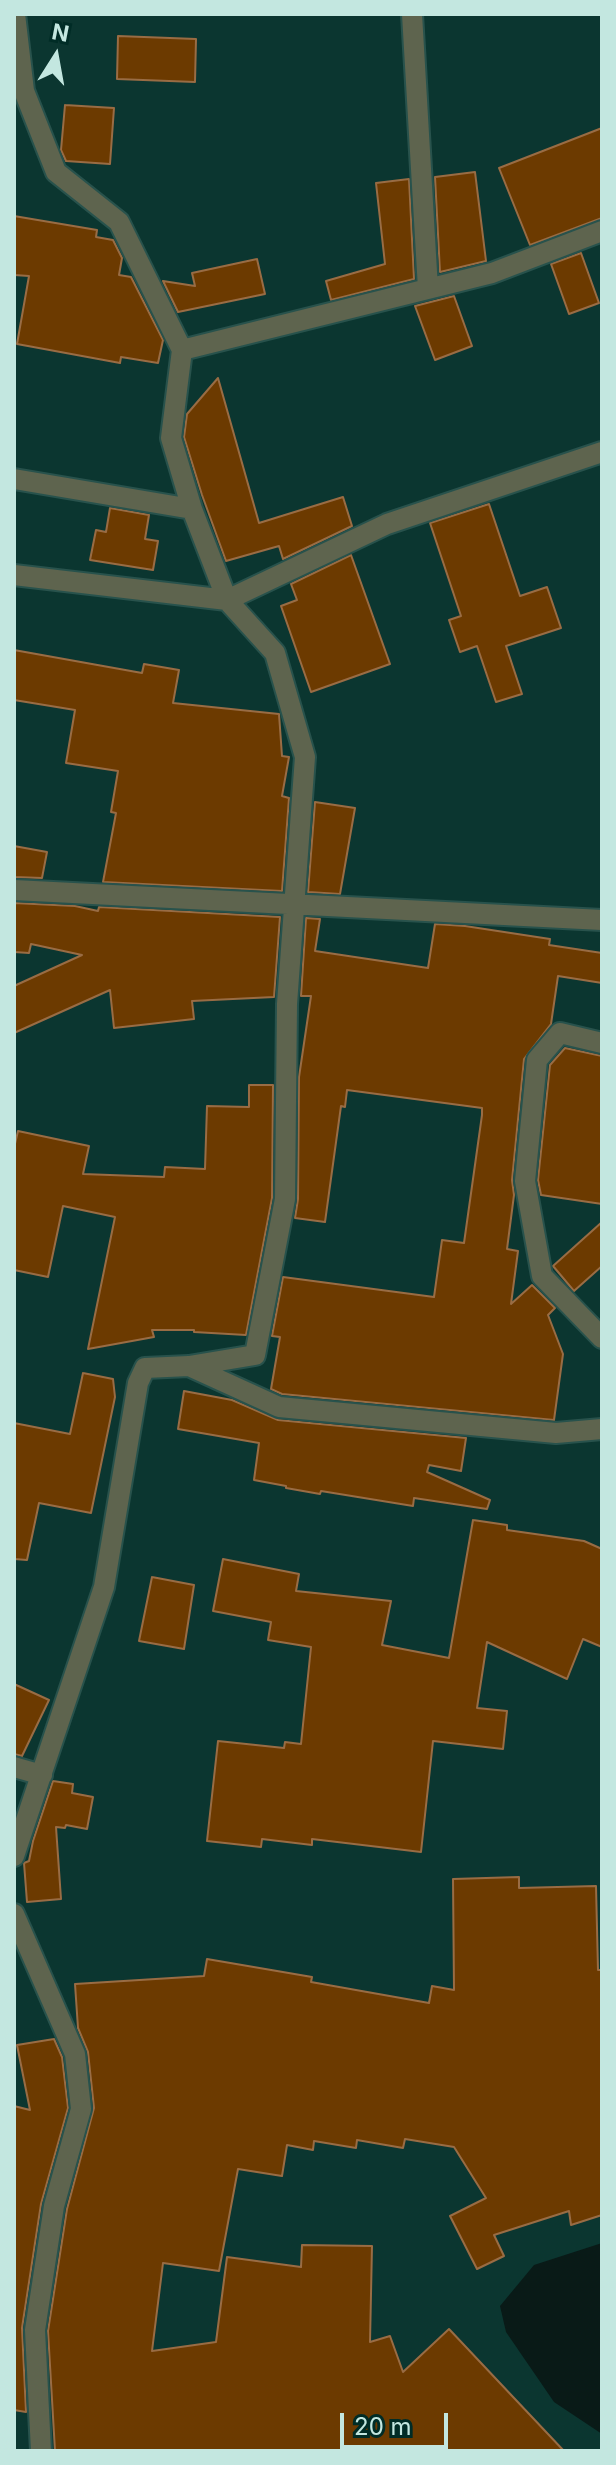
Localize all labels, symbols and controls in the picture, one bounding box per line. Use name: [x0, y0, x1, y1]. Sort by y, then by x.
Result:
north arrow: [16, 16, 96, 96]
text: N: [50, 18, 71, 47]
scale bar: [344, 2397, 452, 2447]
text: 20 m: [354, 2412, 412, 2441]

